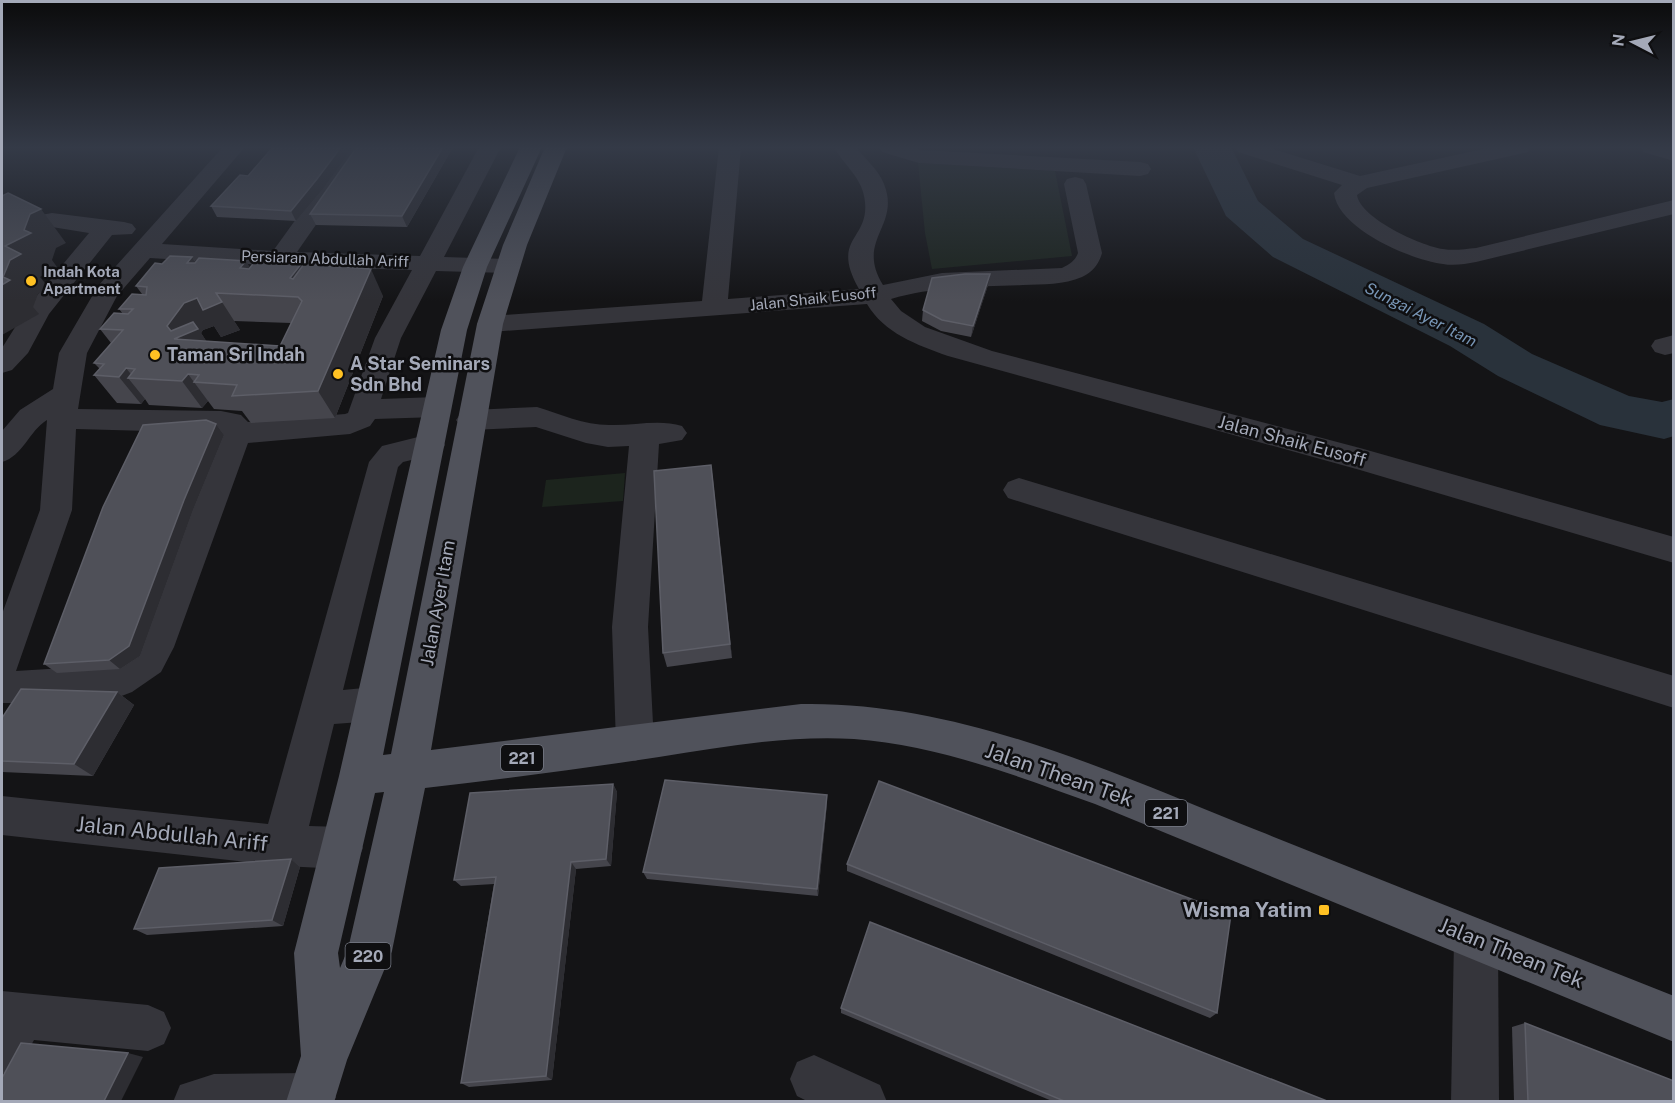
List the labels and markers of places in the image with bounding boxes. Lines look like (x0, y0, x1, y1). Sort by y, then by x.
place label: Indah Kota Apartment (43, 263, 121, 297)
marker: Indah Kota Apartment (24, 274, 38, 288)
place label: Taman Sri Indah (167, 344, 305, 365)
marker: Taman Sri Indah (148, 348, 162, 362)
place label: A Star Seminars Sdn Bhd (350, 353, 490, 395)
marker: A Star Seminars Sdn Bhd (331, 367, 345, 381)
place label: Wisma Yatim (1183, 897, 1312, 922)
marker: Wisma Yatim (1317, 903, 1331, 917)

